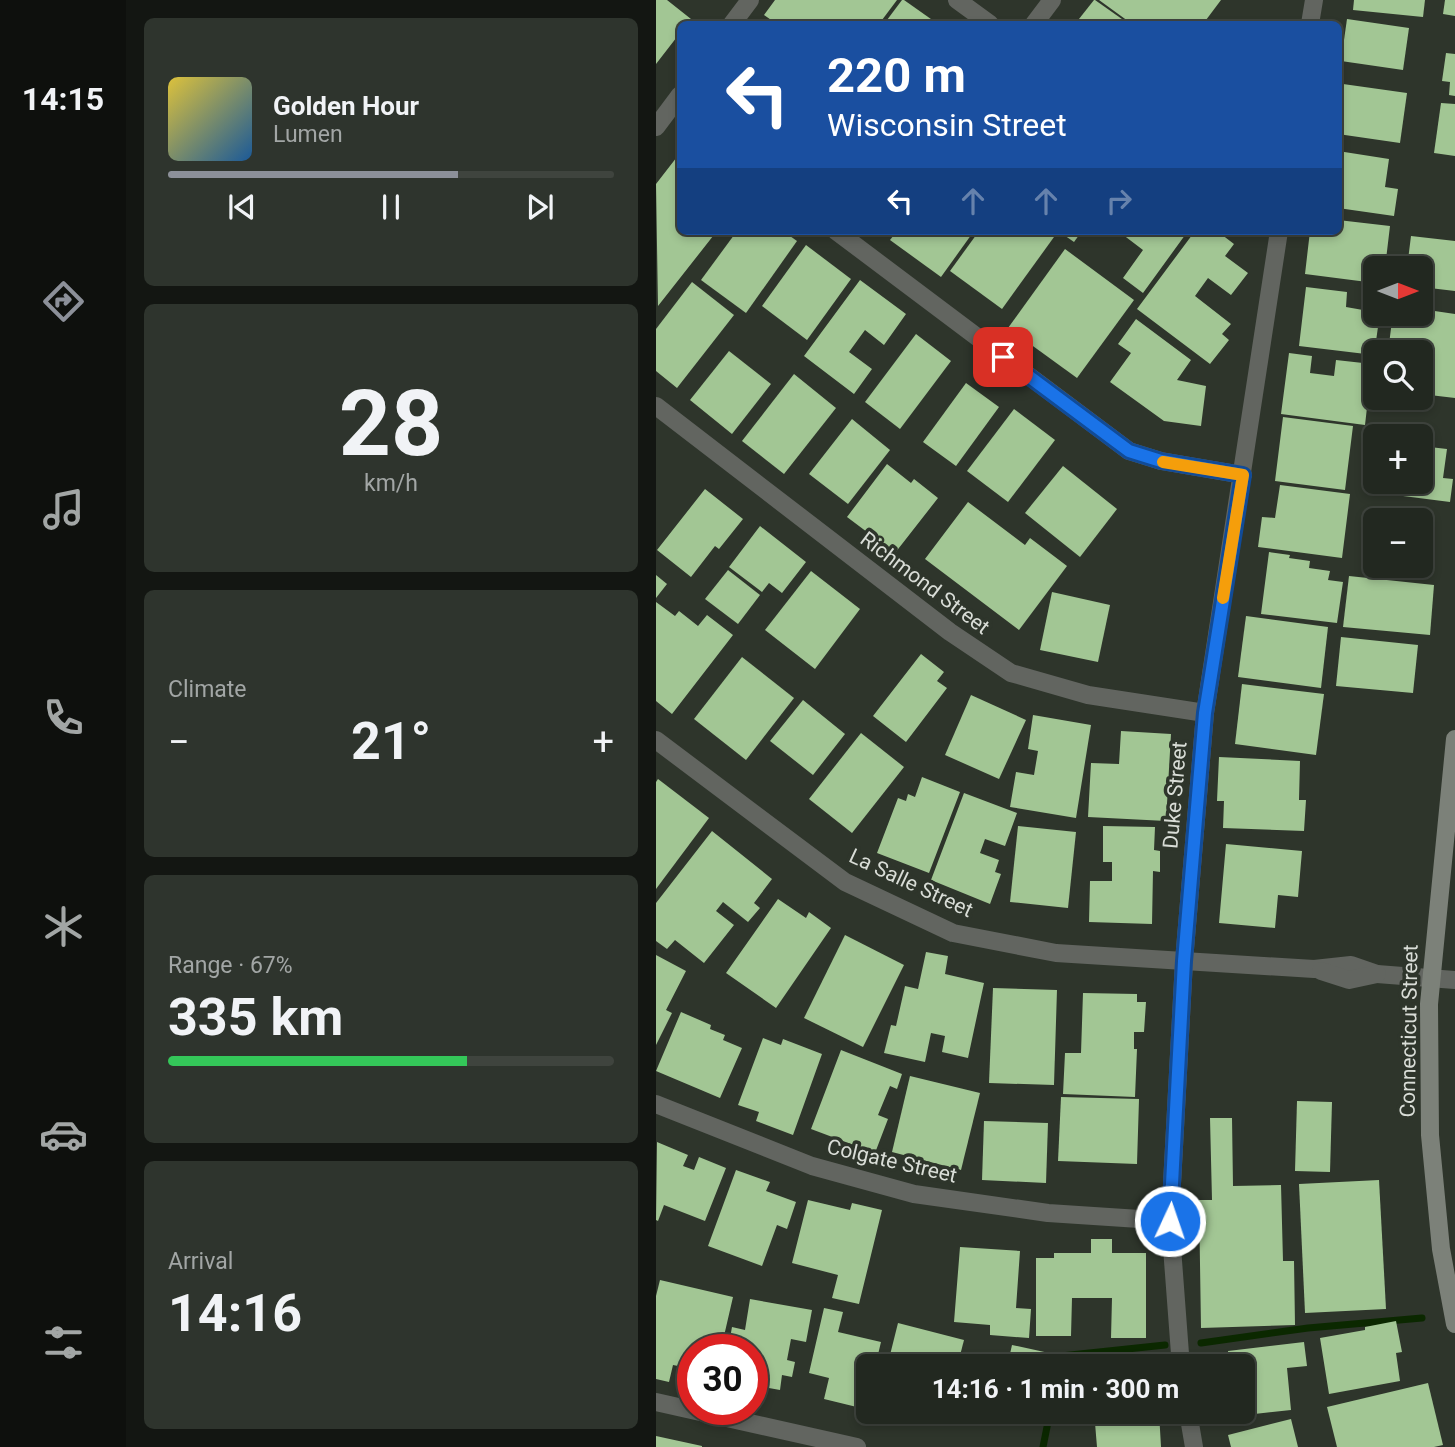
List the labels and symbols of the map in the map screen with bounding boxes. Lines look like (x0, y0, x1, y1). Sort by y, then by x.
north arrow (1363, 256, 1433, 326)
pin (973, 327, 1033, 387)
street label: Richmond Street (856, 527, 994, 639)
street label: Duke Street (1158, 740, 1192, 850)
street label: La Salle Street (845, 844, 977, 922)
street label: Connecticut Street (1395, 944, 1423, 1118)
street label: Colgate Street (825, 1134, 959, 1188)
position arrow (1133, 1184, 1207, 1258)
speed limit sign: 30 (677, 1334, 768, 1425)

